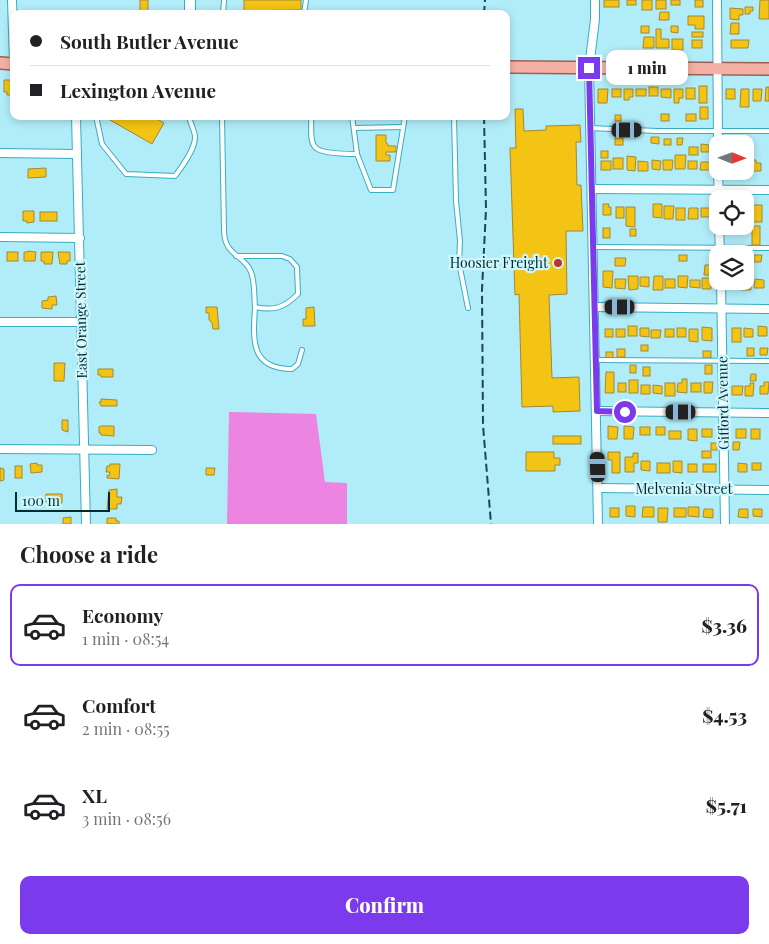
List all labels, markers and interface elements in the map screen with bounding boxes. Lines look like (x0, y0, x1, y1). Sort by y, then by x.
text: South Butler Avenue (60, 28, 239, 54)
callout: 1 min (606, 50, 689, 86)
route end (578, 57, 600, 79)
text: 1 min (627, 57, 667, 78)
text: Lexington Avenue (60, 77, 216, 103)
car (612, 123, 642, 138)
north arrow (709, 135, 754, 180)
map controls (709, 135, 754, 290)
button: locate (709, 190, 754, 235)
button: layers (709, 245, 754, 290)
place label: Hoosier Freight (450, 253, 549, 272)
marker: Hoosier Freight (552, 257, 564, 269)
street label: East Orange Street (70, 260, 91, 379)
car (605, 300, 635, 315)
street label: Gifford Avenue (712, 356, 733, 450)
route start (614, 401, 636, 423)
car (666, 405, 696, 420)
car (589, 452, 606, 482)
street label: Melvenia Street (635, 479, 734, 498)
scale bar (15, 489, 110, 512)
text: 100 m (22, 491, 60, 510)
text: Choose a ride (20, 539, 158, 569)
text: Economy (82, 602, 163, 628)
icon: car (22, 603, 67, 648)
text: $3.36 (701, 612, 747, 638)
text: 1 min · 08:54 (82, 628, 169, 649)
text: Comfort (82, 692, 156, 718)
icon: car (22, 693, 67, 738)
text: $4.53 (702, 702, 747, 728)
text: 2 min · 08:55 (82, 718, 170, 739)
text: XL (82, 782, 107, 808)
icon: car (22, 783, 67, 828)
text: $5.71 (706, 792, 747, 818)
text: 3 min · 08:56 (82, 808, 171, 829)
button: Confirm (20, 876, 749, 934)

